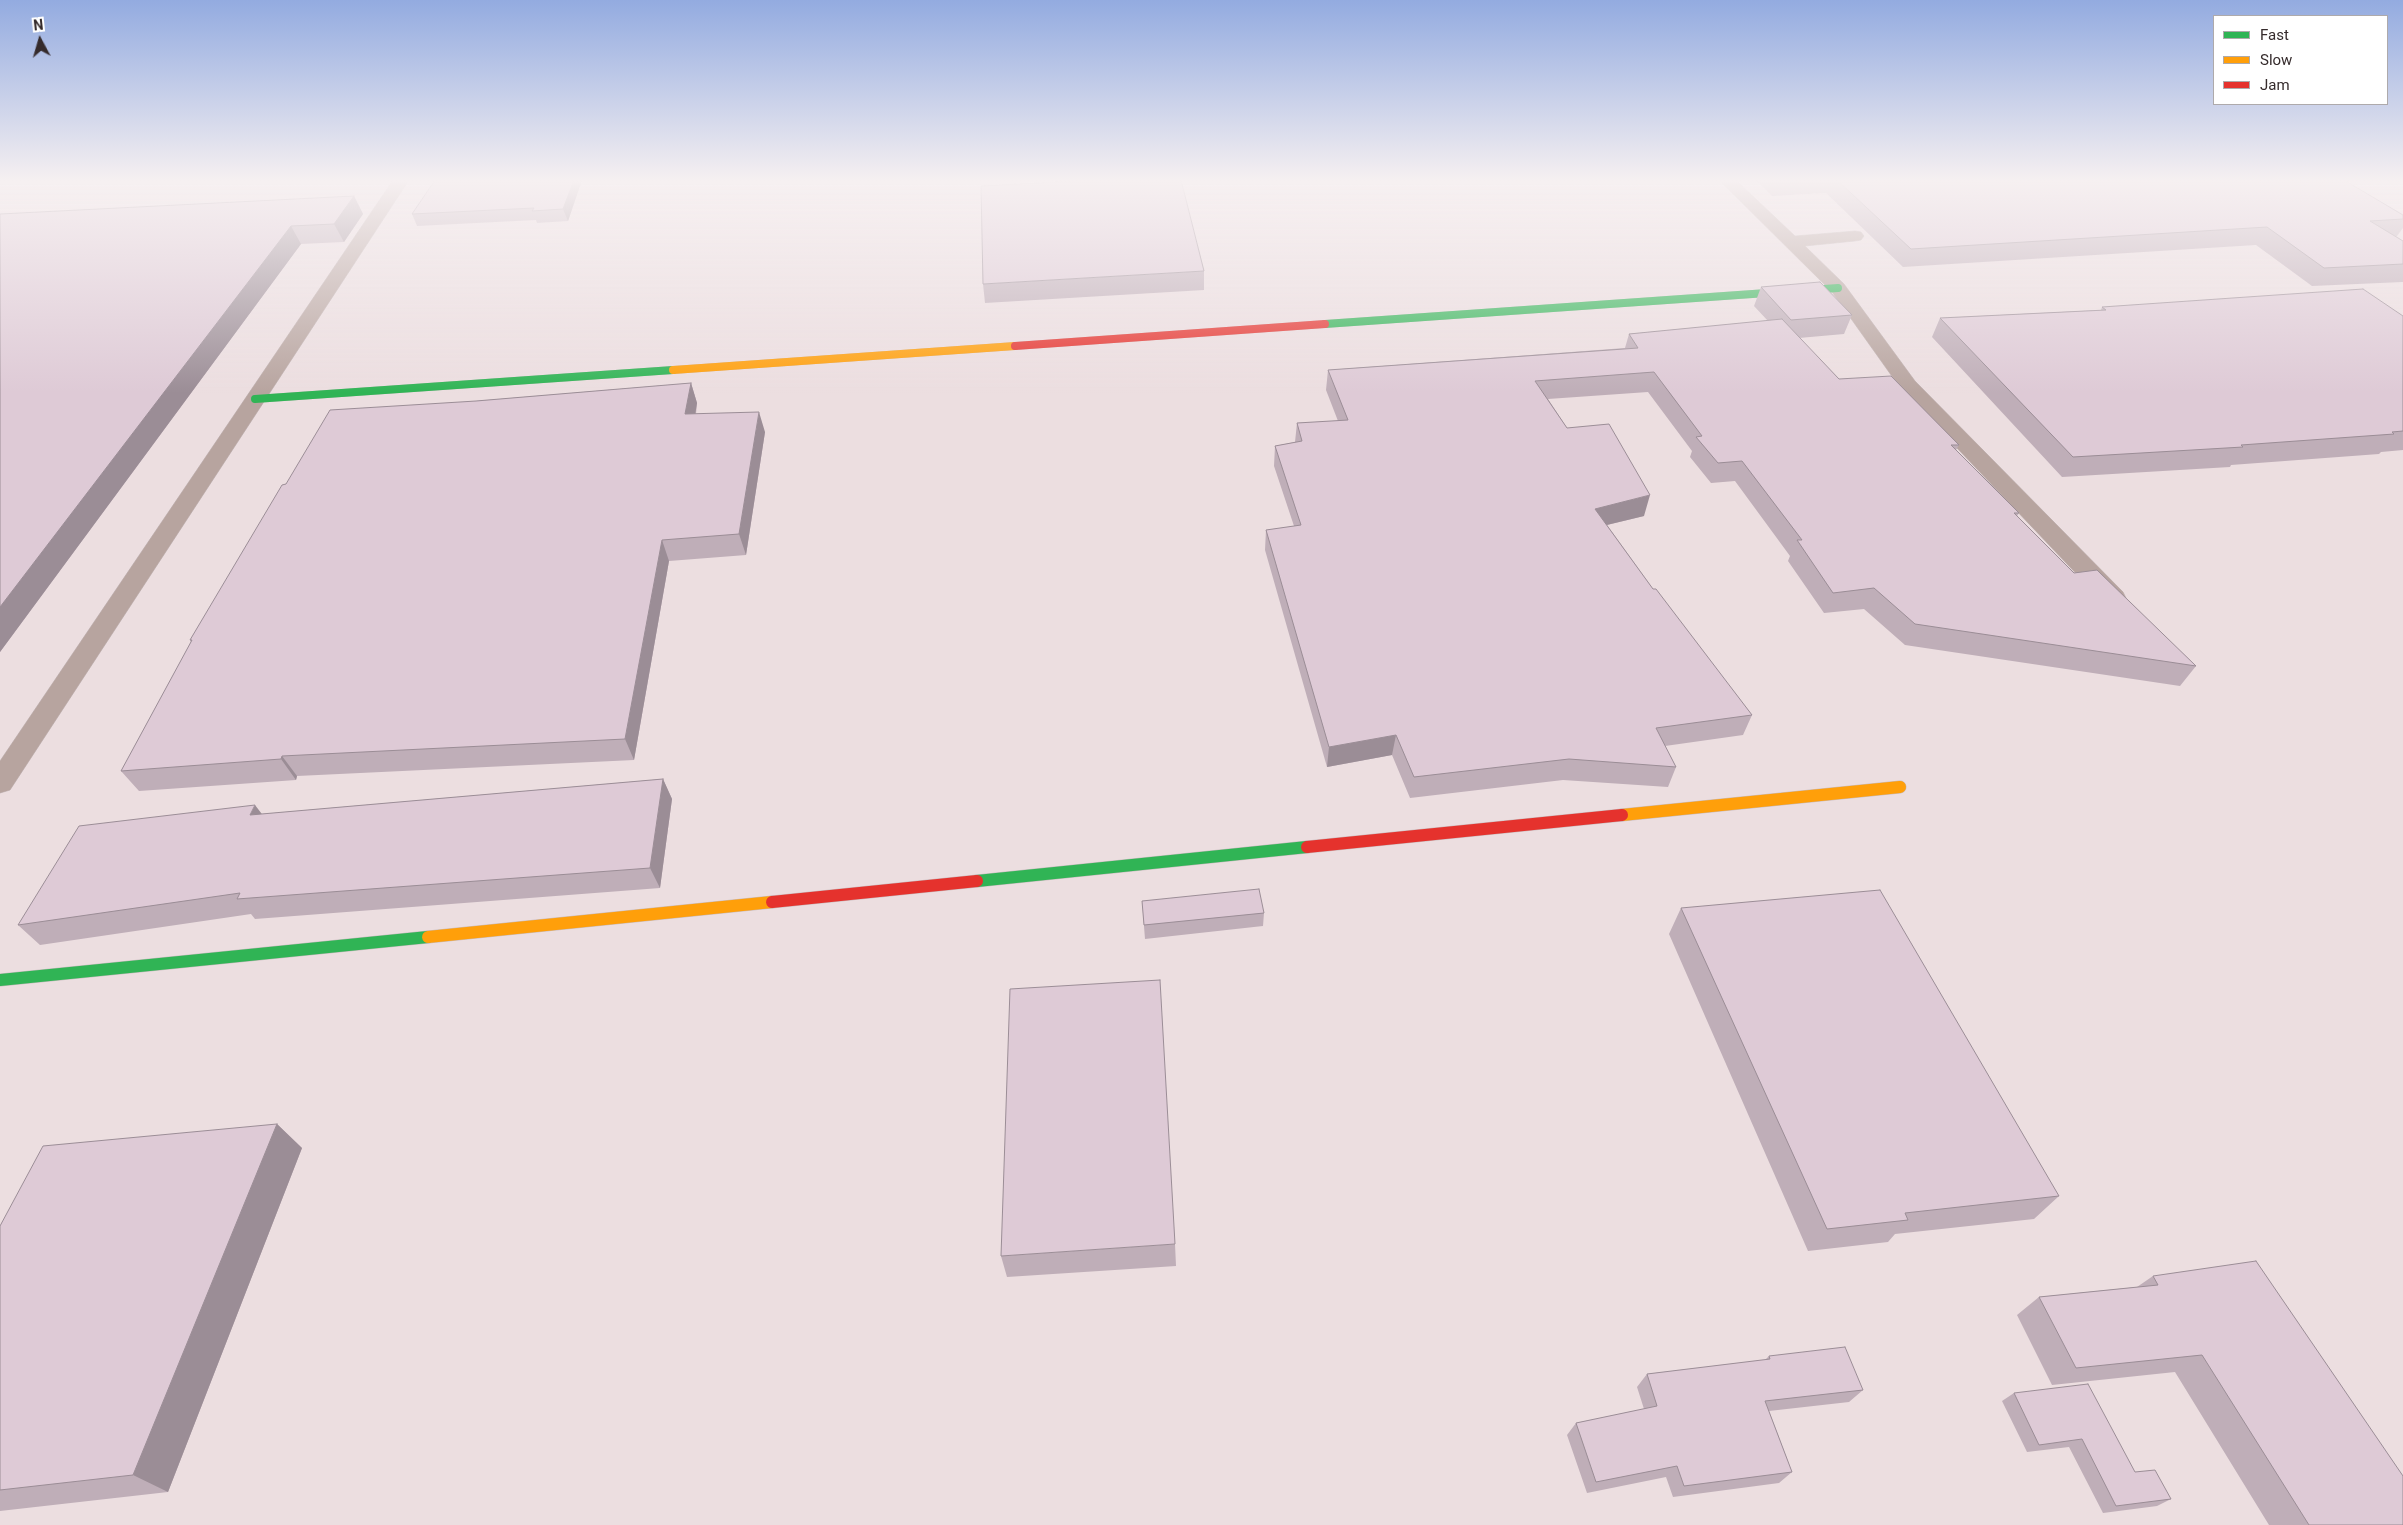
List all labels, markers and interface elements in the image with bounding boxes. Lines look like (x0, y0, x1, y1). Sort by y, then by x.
north arrow (15, 15, 65, 65)
legend (2213, 15, 2388, 105)
text: N (33, 17, 44, 34)
text: Fast (2260, 26, 2289, 44)
text: Slow (2260, 51, 2292, 69)
text: Jam (2260, 76, 2290, 94)

